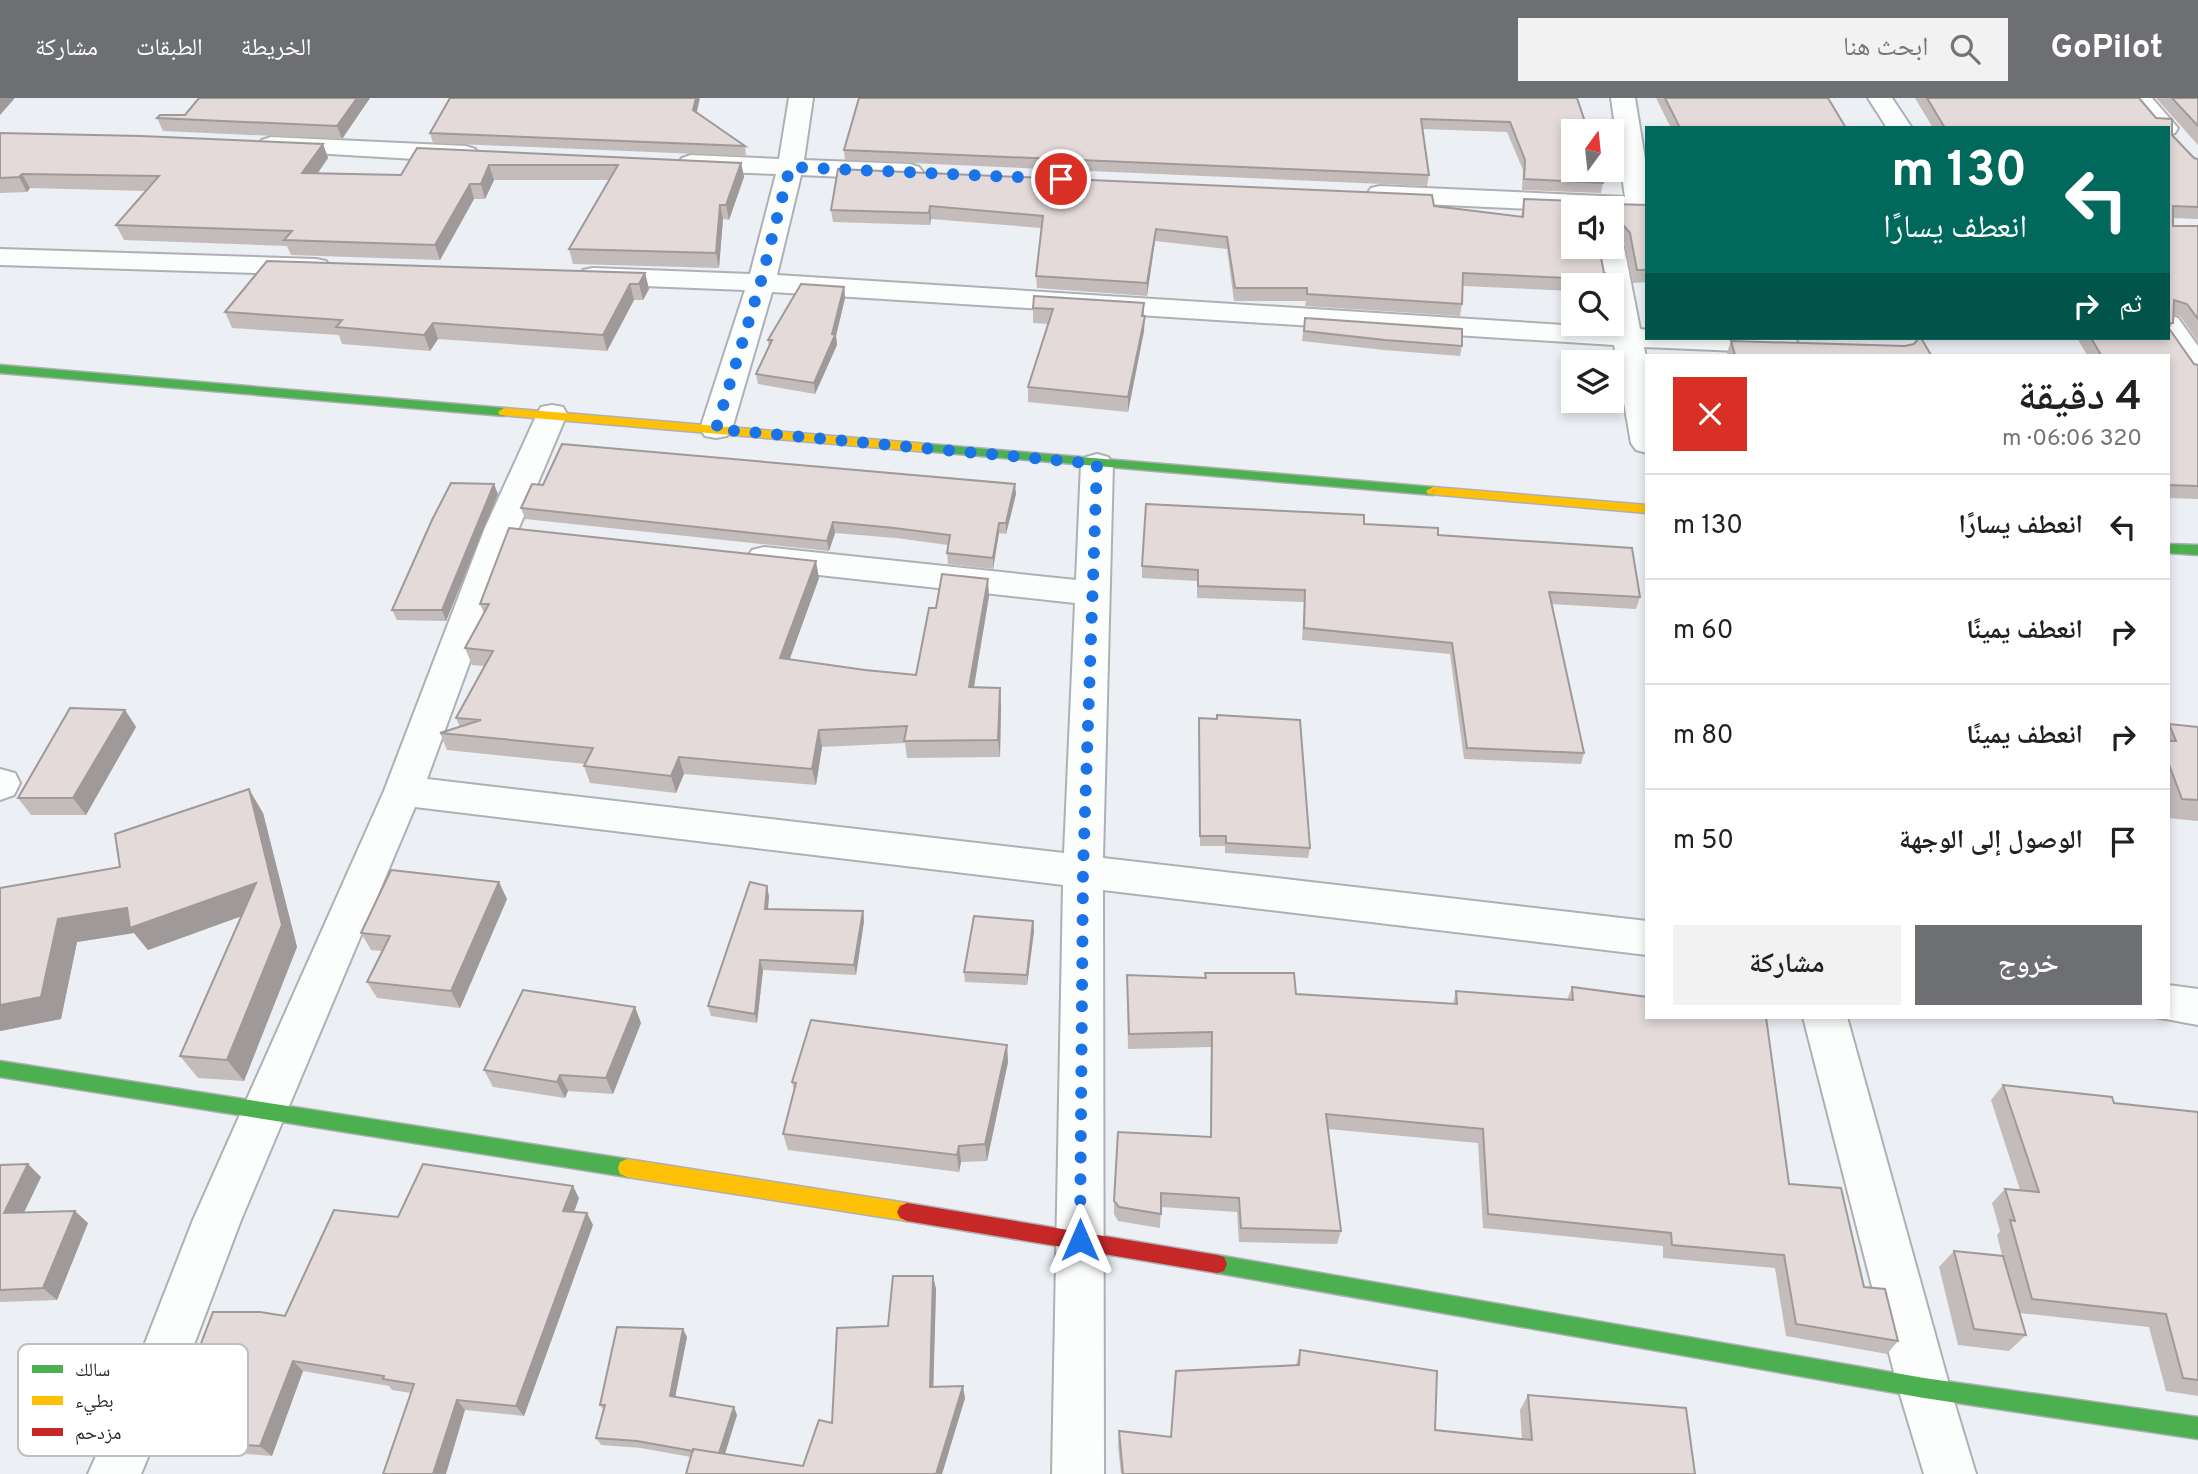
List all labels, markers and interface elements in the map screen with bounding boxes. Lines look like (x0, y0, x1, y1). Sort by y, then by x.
search box (1518, 18, 2008, 81)
text: GoPilot (2050, 28, 2163, 70)
icon: search (1946, 30, 1984, 68)
text: ابحث هنا (1843, 32, 1928, 65)
text: مشاركة (35, 34, 98, 64)
text: الطبقات (136, 34, 203, 64)
text: الخريطة (241, 34, 311, 64)
north arrow (1561, 119, 1624, 182)
map controls (1561, 119, 1624, 413)
text: 130 m (1891, 142, 2027, 204)
pin (1031, 149, 1091, 209)
icon: left (2051, 154, 2142, 245)
icon: arrive (1042, 160, 1080, 198)
button: sound (1561, 196, 1624, 259)
text: انعطف يسارًا (1883, 209, 2027, 249)
button: search (1561, 273, 1624, 336)
icon: right (2067, 287, 2105, 325)
text: ثم (2119, 289, 2142, 322)
button: layers (1561, 350, 1624, 413)
text: 4 دقيقة (2018, 372, 2142, 425)
button: close (1673, 377, 1747, 451)
text: 320 m · 06:06 (2002, 425, 2142, 454)
icon: left (2104, 508, 2142, 546)
text: 130 m (1673, 510, 1743, 543)
text: انعطف يسارًا (1959, 510, 2083, 543)
icon: right (2104, 613, 2142, 651)
text: 60 m (1673, 615, 1733, 648)
text: انعطف يمينًا (1966, 615, 2083, 648)
icon: right (2104, 718, 2142, 756)
text: 80 m (1673, 720, 1733, 753)
text: انعطف يمينًا (1966, 720, 2083, 753)
icon: arrive (2104, 823, 2142, 861)
text: 50 m (1673, 825, 1734, 858)
text: الوصول إلى الوجهة (1899, 825, 2083, 858)
button: مشاركة (1673, 925, 1901, 1005)
button: خروج (1915, 925, 2142, 1005)
position arrow (1043, 1203, 1117, 1277)
legend (18, 1344, 248, 1456)
text: سالك (75, 1359, 110, 1383)
text: بطيء (75, 1390, 114, 1416)
text: مزدحم (75, 1422, 121, 1446)

